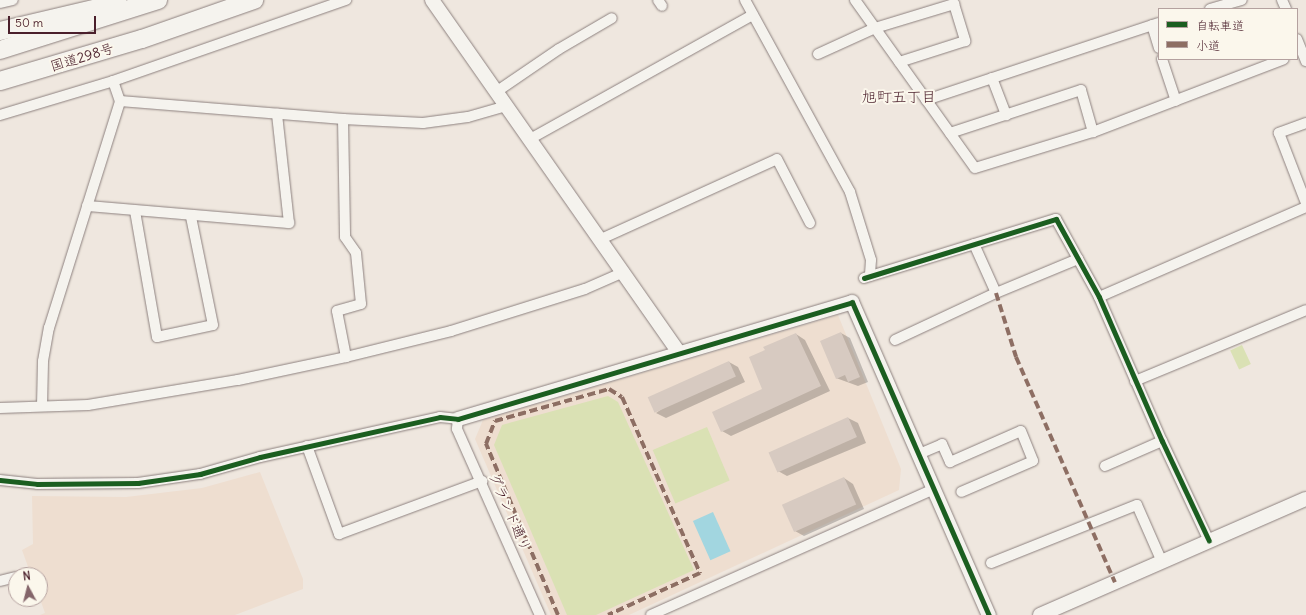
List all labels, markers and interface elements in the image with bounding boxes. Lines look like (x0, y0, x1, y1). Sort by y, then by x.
scale bar (10, 8, 98, 34)
legend (1158, 8, 1298, 60)
text: 50 m (15, 15, 43, 30)
text: 自転車道 (1196, 18, 1244, 33)
text: 小道 (1196, 38, 1220, 53)
street label: 国道298号 (48, 39, 116, 75)
district label: 旭町五丁目 (862, 88, 936, 106)
street label: グランド通り (485, 470, 535, 554)
north arrow (8, 567, 48, 607)
text: N (22, 569, 31, 583)

